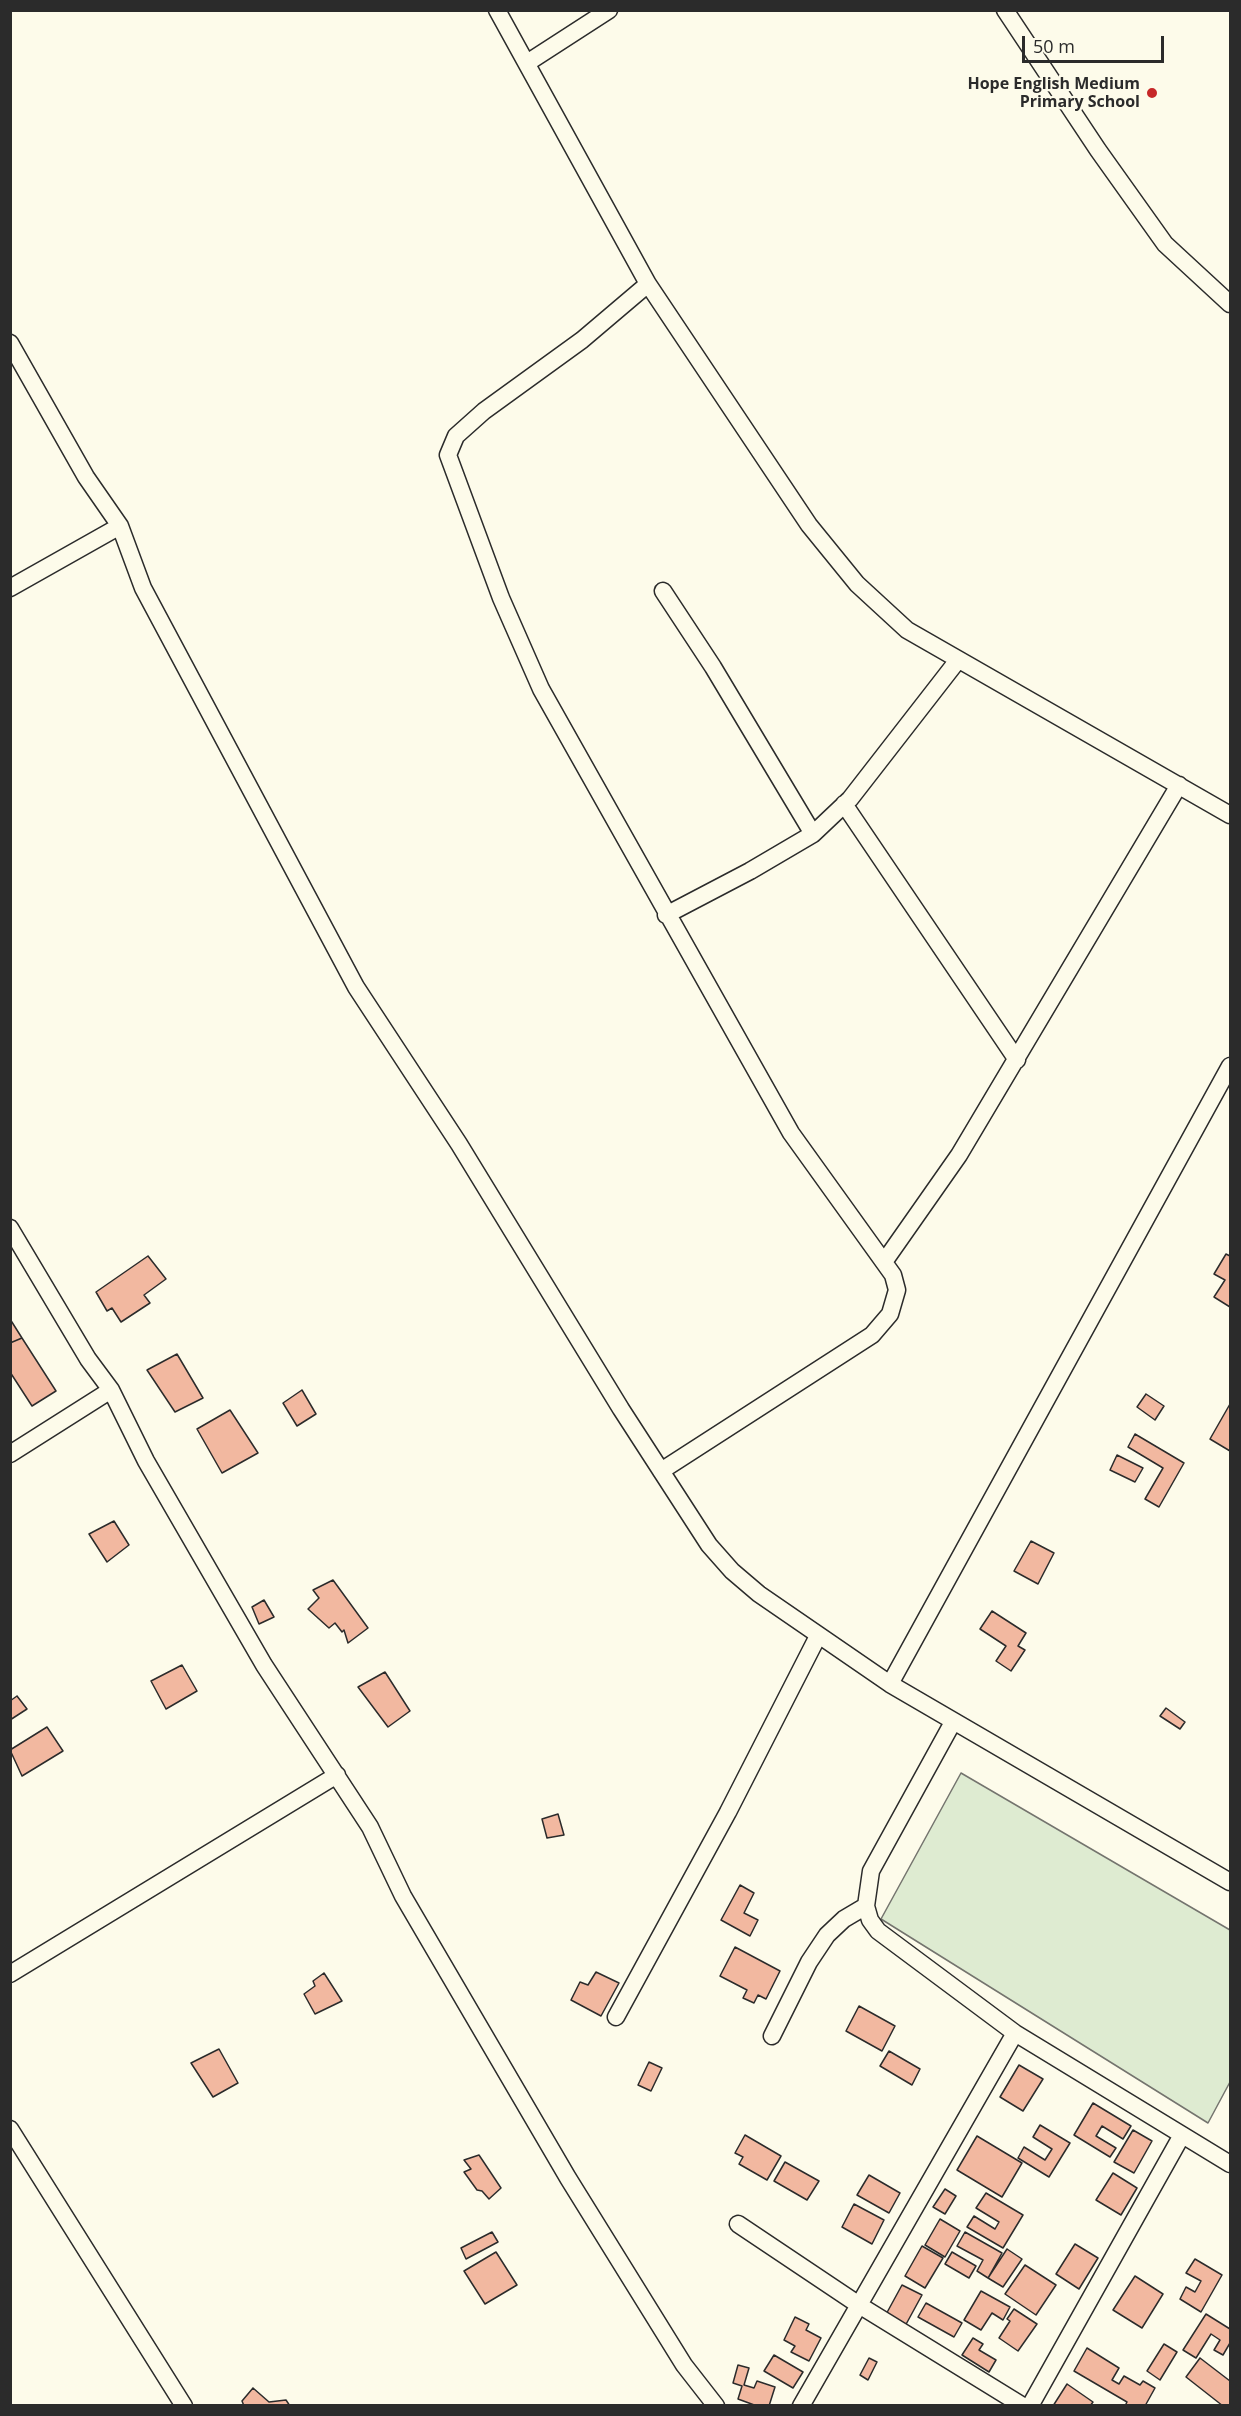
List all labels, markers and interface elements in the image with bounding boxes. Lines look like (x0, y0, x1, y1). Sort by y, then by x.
scale bar (1025, 24, 1168, 62)
text: 50 m (1033, 34, 1075, 58)
place label: Hope English Medium Primary School (967, 74, 1140, 112)
marker: Hope English Medium Primary School (1145, 86, 1159, 100)

